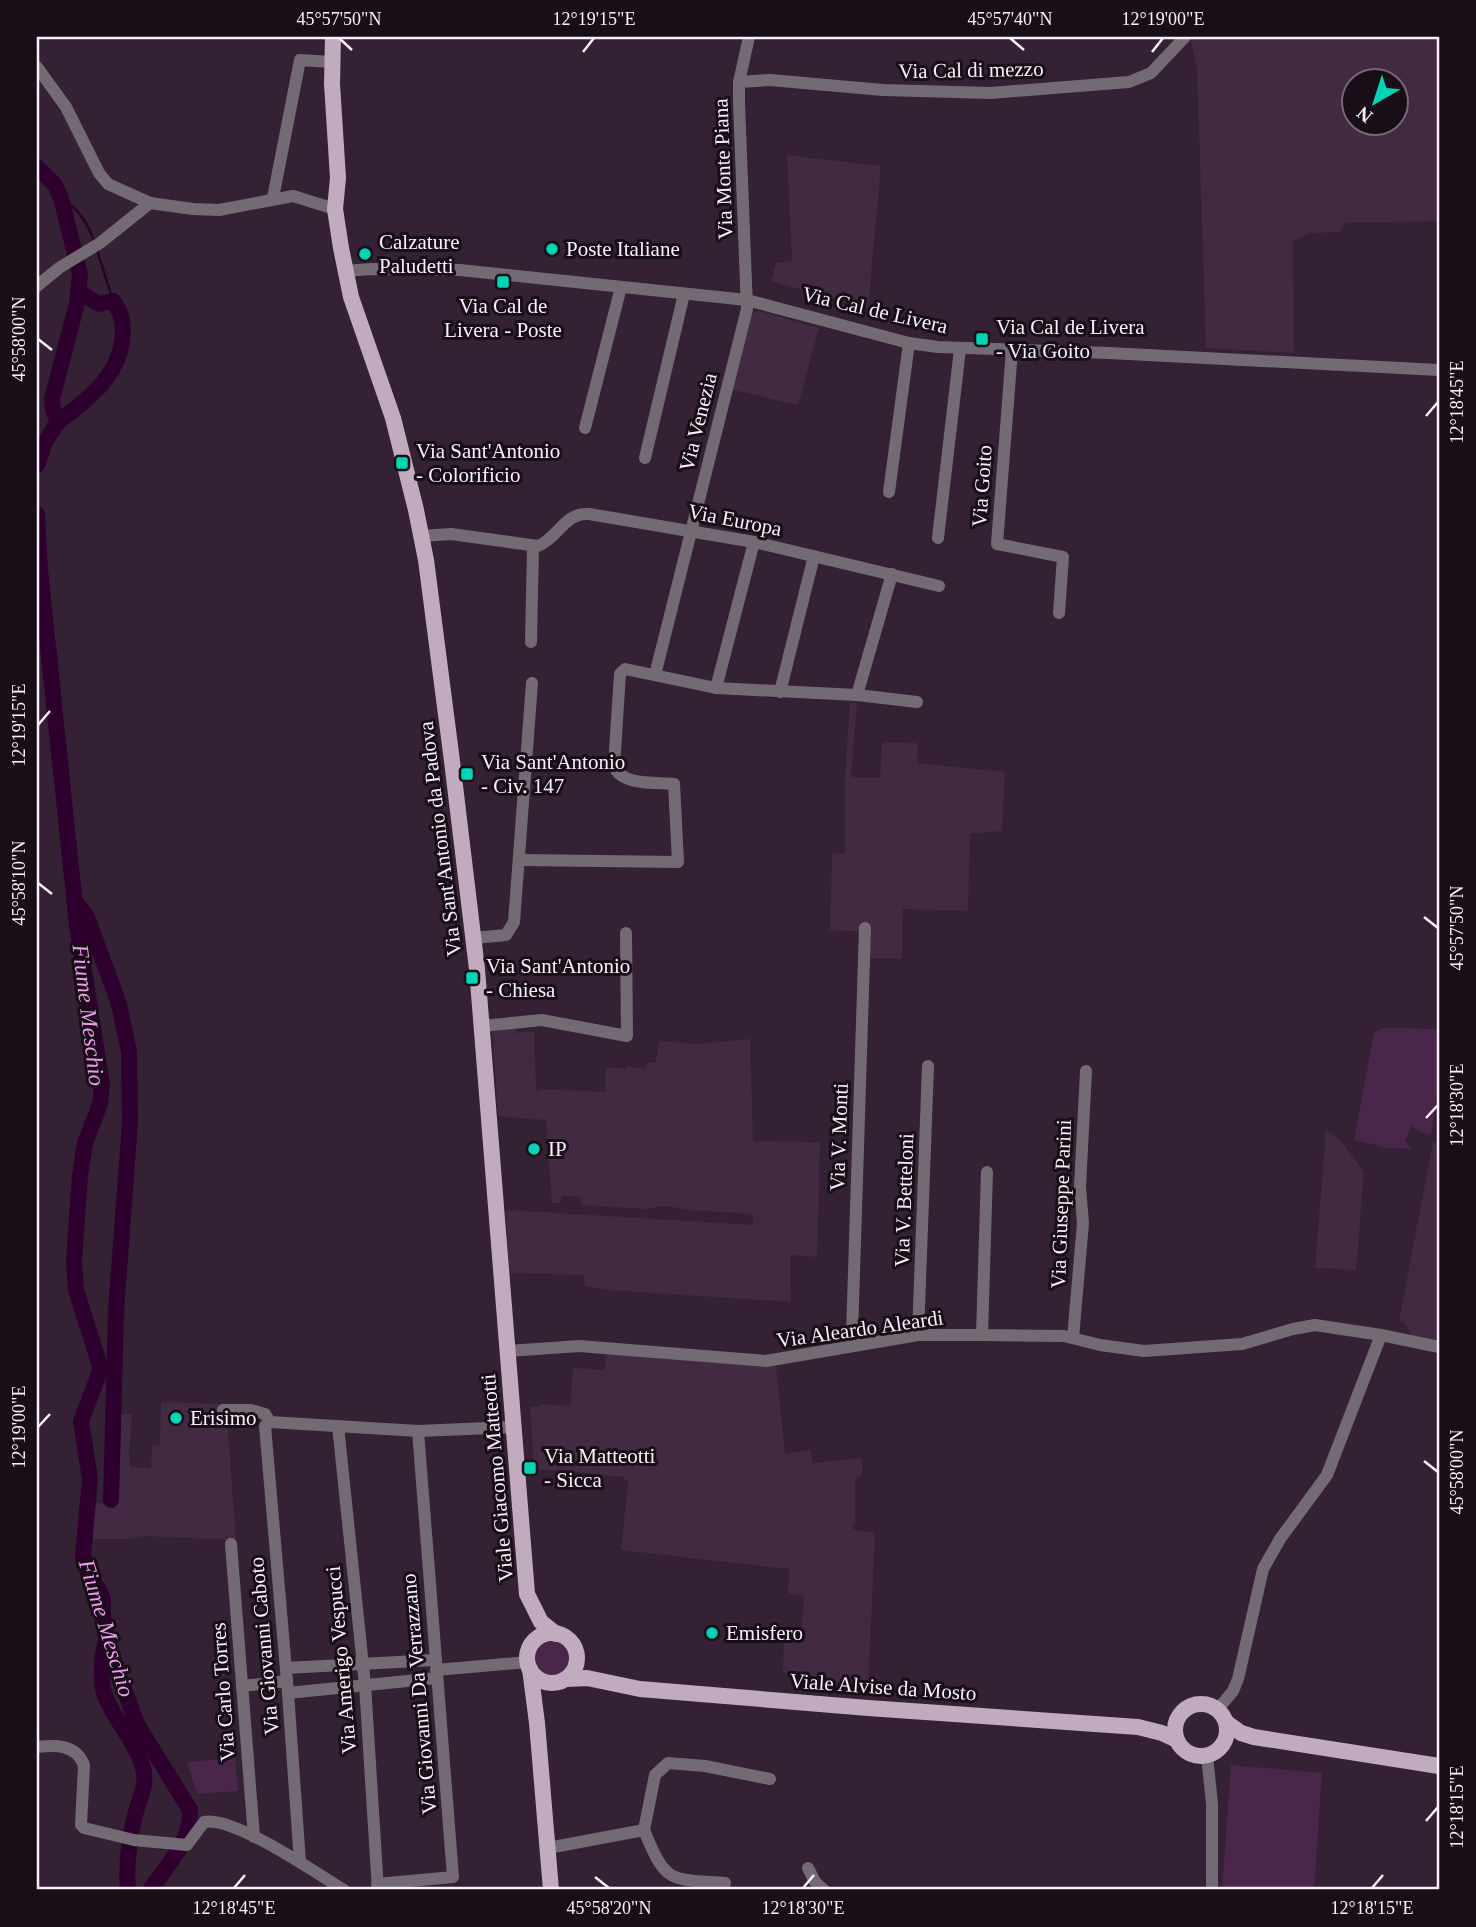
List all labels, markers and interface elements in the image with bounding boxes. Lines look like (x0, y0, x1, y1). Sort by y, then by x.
text: 45°57'50"N (297, 9, 381, 29)
text: 12°19'15"E (553, 9, 635, 29)
text: 45°57'40"N (968, 9, 1052, 29)
text: 12°19'00"E (1122, 9, 1204, 29)
street label: Via Cal di mezzo (898, 57, 1044, 83)
north arrow (1340, 66, 1410, 136)
street label: Via Monte Piana (709, 97, 737, 240)
text: N (1352, 102, 1377, 127)
place label: Calzature Paludetti (379, 230, 459, 278)
place label: Poste Italiane (566, 237, 680, 261)
marker: Poste Italiane (544, 241, 560, 257)
marker: Calzature Paludetti (357, 246, 373, 262)
marker: Via Cal de Livera - Poste (495, 274, 511, 290)
street label: Via Cal de Livera (800, 282, 951, 339)
place label: Via Cal de Livera - Poste (444, 294, 562, 342)
text: 45°58'00"N (9, 297, 29, 381)
place label: Via Cal de Livera - Via Goito (996, 315, 1145, 363)
marker: Via Cal de Livera - Via Goito (974, 331, 990, 347)
text: 12°18'45"E (1447, 361, 1467, 443)
street label: Via Venezia (674, 370, 722, 474)
place label: Via Sant'Antonio - Colorificio (416, 439, 560, 487)
street label: Via Goito (967, 444, 997, 528)
marker: Via Sant'Antonio - Colorificio (394, 455, 410, 471)
street label: Via Europa (686, 499, 785, 541)
text: 12°19'15"E (9, 684, 29, 766)
street label: Via Sant'Antonio da Padova (414, 720, 466, 958)
place label: Via Sant'Antonio - Civ. 147 (481, 750, 625, 798)
marker: Via Sant'Antonio - Civ. 147 (459, 766, 475, 782)
text: 45°58'10"N (9, 841, 29, 925)
text: 45°57'50"N (1447, 886, 1467, 970)
water label: Fiume Meschio (67, 942, 110, 1087)
place label: Via Sant'Antonio - Chiesa (486, 954, 630, 1002)
marker: Via Sant'Antonio - Chiesa (464, 970, 480, 986)
text: 12°18'30"E (1447, 1064, 1467, 1146)
street label: Via V. Monti (825, 1082, 853, 1192)
street label: Via Giuseppe Parini (1046, 1119, 1076, 1289)
street label: Via V. Betteloni (890, 1133, 918, 1267)
place label: IP (548, 1137, 567, 1161)
marker: IP (526, 1141, 542, 1157)
street label: Via Aleardo Aleardi (775, 1305, 945, 1353)
street label: Viale Giacomo Matteotti (476, 1373, 518, 1583)
text: 12°19'00"E (9, 1386, 29, 1468)
place label: Erisimo (190, 1406, 257, 1430)
marker: Erisimo (168, 1410, 184, 1426)
text: 45°58'00"N (1447, 1430, 1467, 1514)
place label: Via Matteotti - Sicca (544, 1444, 655, 1492)
marker: Via Matteotti - Sicca (522, 1460, 538, 1476)
water label: Fiume Meschio (73, 1555, 139, 1700)
street label: Via Giovanni Caboto (244, 1556, 284, 1736)
street label: Via Amerigo Vespucci (321, 1565, 361, 1755)
street label: Via Giovanni Da Verrazzano (397, 1573, 441, 1815)
place label: Emisfero (726, 1621, 803, 1645)
street label: Via Carlo Torres (206, 1622, 240, 1762)
marker: Emisfero (704, 1625, 720, 1641)
street label: Viale Alvise da Mosto (789, 1669, 977, 1705)
text: 12°18'15"E (1447, 1766, 1467, 1848)
text: 12°18'45"E (193, 1898, 275, 1918)
text: 45°58'20"N (567, 1898, 651, 1918)
text: 12°18'30"E (762, 1898, 844, 1918)
text: 12°18'15"E (1331, 1898, 1413, 1918)

